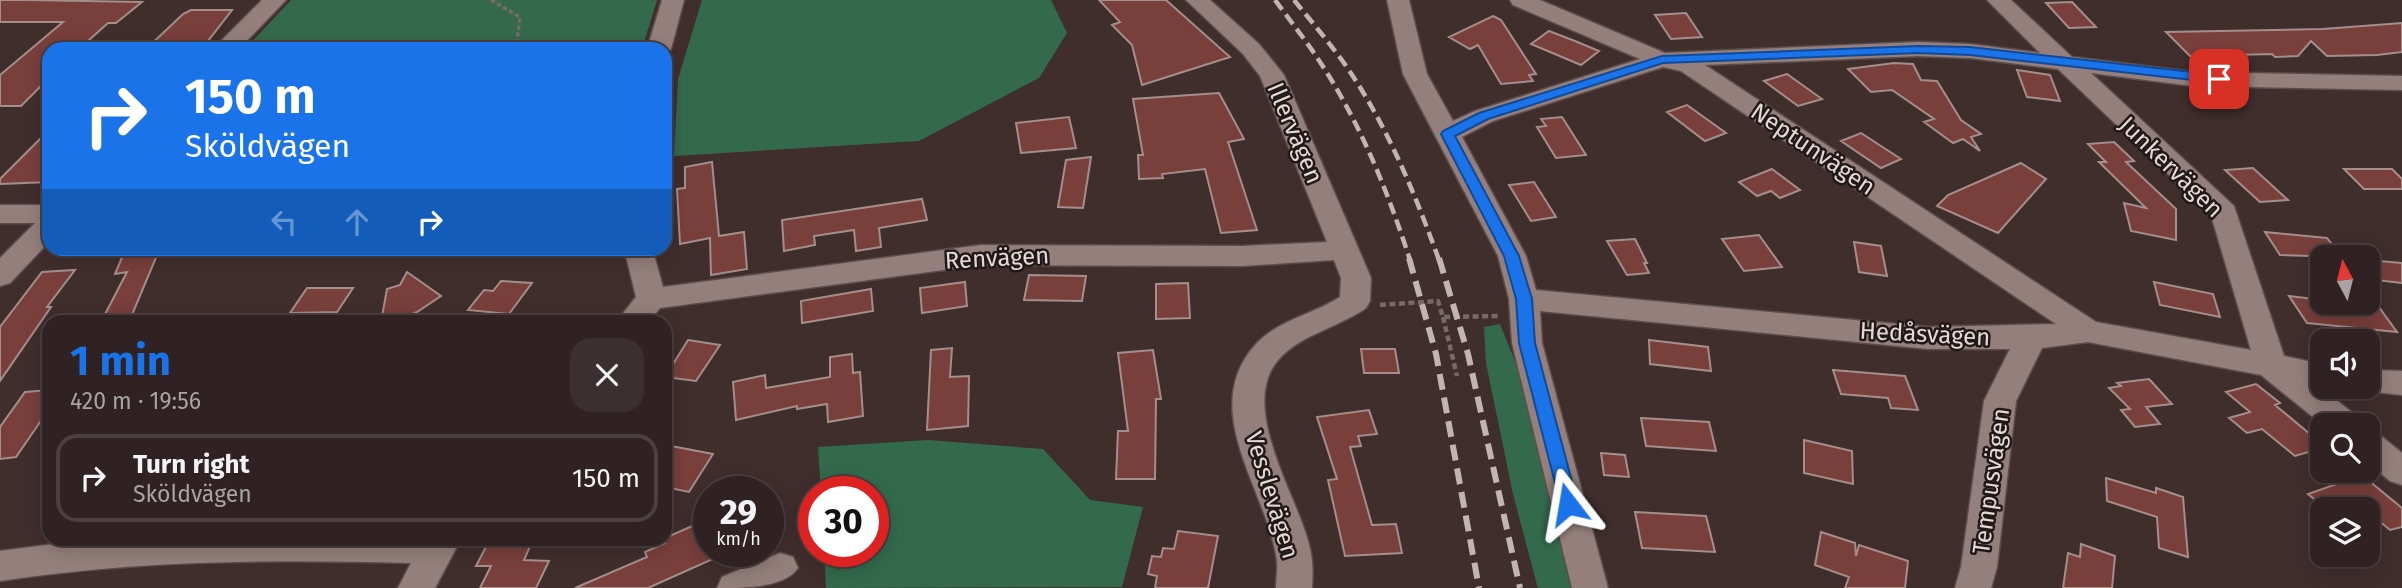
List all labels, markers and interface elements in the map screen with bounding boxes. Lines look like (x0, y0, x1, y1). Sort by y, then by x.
pin (2189, 49, 2249, 109)
icon: arrive (2200, 60, 2238, 98)
text: 150 m (185, 67, 316, 126)
icon: right (70, 70, 161, 161)
street label: Illervägen (1261, 78, 1329, 188)
street label: Neptunvägen (1746, 97, 1880, 201)
street label: Junkervägen (2113, 111, 2229, 223)
text: Sköldvägen (185, 127, 350, 165)
icon: left (265, 203, 303, 241)
icon: ahead (338, 203, 376, 241)
icon: right (411, 203, 449, 241)
street label: Renvägen (944, 241, 1050, 275)
north arrow (2310, 245, 2380, 315)
map controls (2310, 245, 2380, 567)
street label: Hedåsvägen (1859, 317, 1991, 351)
button: sound (2310, 329, 2380, 399)
text: 1 min (70, 336, 171, 386)
button: close (570, 338, 644, 412)
text: 420 m · 19:56 (70, 387, 201, 415)
street label: Tempusvägen (1967, 406, 2015, 556)
button: search (2310, 413, 2380, 483)
street label: Vesslevägen (1239, 428, 1305, 562)
text: Turn right (133, 449, 250, 480)
icon: right (74, 459, 112, 497)
text: 150 m (572, 463, 640, 494)
position arrow (1531, 467, 1605, 541)
speed limit sign: 30 (798, 476, 889, 567)
text: Sköldvägen (133, 480, 252, 508)
text: 29 (720, 491, 757, 533)
button: layers (2310, 497, 2380, 567)
text: km/h (716, 528, 761, 550)

